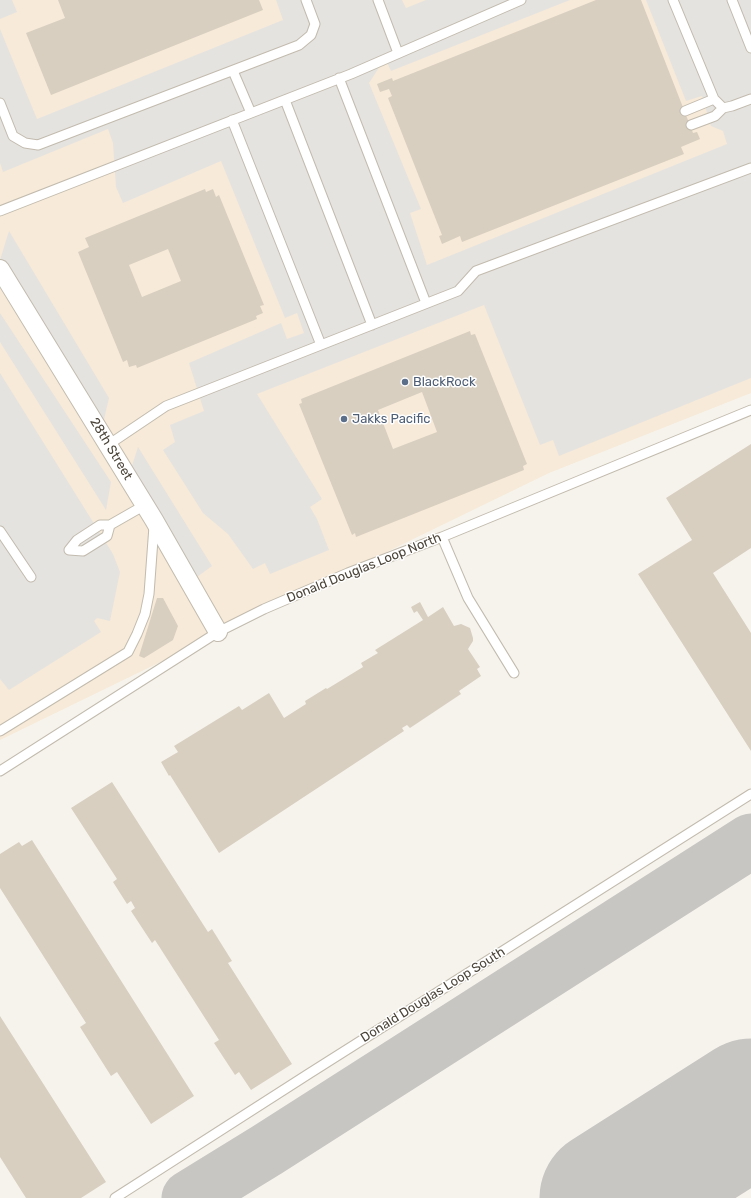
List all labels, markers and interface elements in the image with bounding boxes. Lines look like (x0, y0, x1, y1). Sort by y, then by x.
place label: BlackRock (413, 374, 476, 390)
marker: BlackRock (400, 377, 410, 387)
place label: Jakks Pacific (352, 411, 431, 427)
marker: Jakks Pacific (339, 414, 349, 424)
street label: 28th Street (86, 415, 136, 483)
street label: Donald Douglas Loop North (285, 530, 443, 606)
street label: Donald Douglas Loop South (358, 944, 508, 1046)

